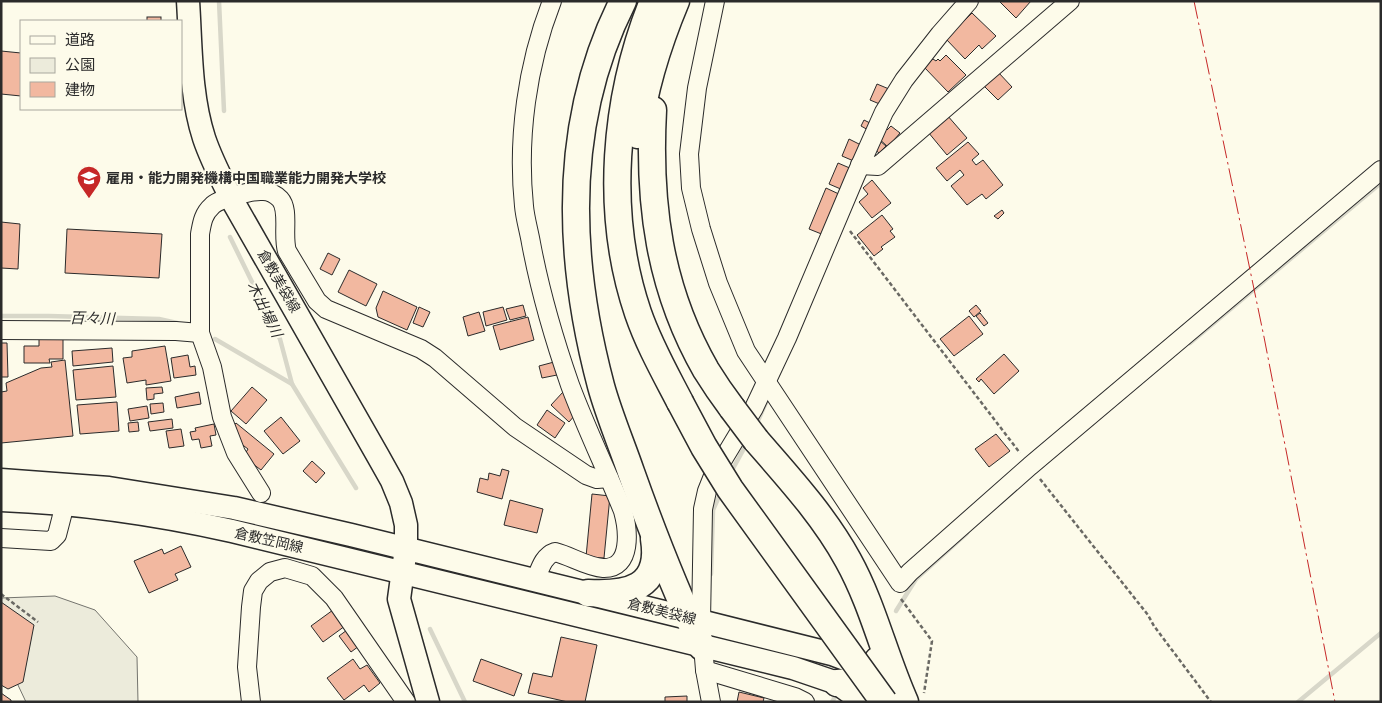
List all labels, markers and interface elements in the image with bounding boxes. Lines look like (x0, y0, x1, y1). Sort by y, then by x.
legend (20, 20, 182, 110)
text: 道路 (65, 30, 95, 49)
text: 公園 (65, 55, 95, 74)
text: 建物 (65, 80, 95, 99)
school or university icon: 雇用・能力開発機構中国職業能力開発大学校 (76, 165, 102, 199)
place label: 雇用・能力開発機構中国職業能力開発大学校 (106, 169, 386, 187)
street label: 倉敷美袋線 (254, 246, 304, 316)
water label: 木出場川 (243, 278, 288, 342)
water label: 百々川 (69, 308, 117, 328)
street label: 倉敷笠岡線 (233, 523, 305, 557)
street label: 倉敷美袋線 (626, 594, 698, 628)

